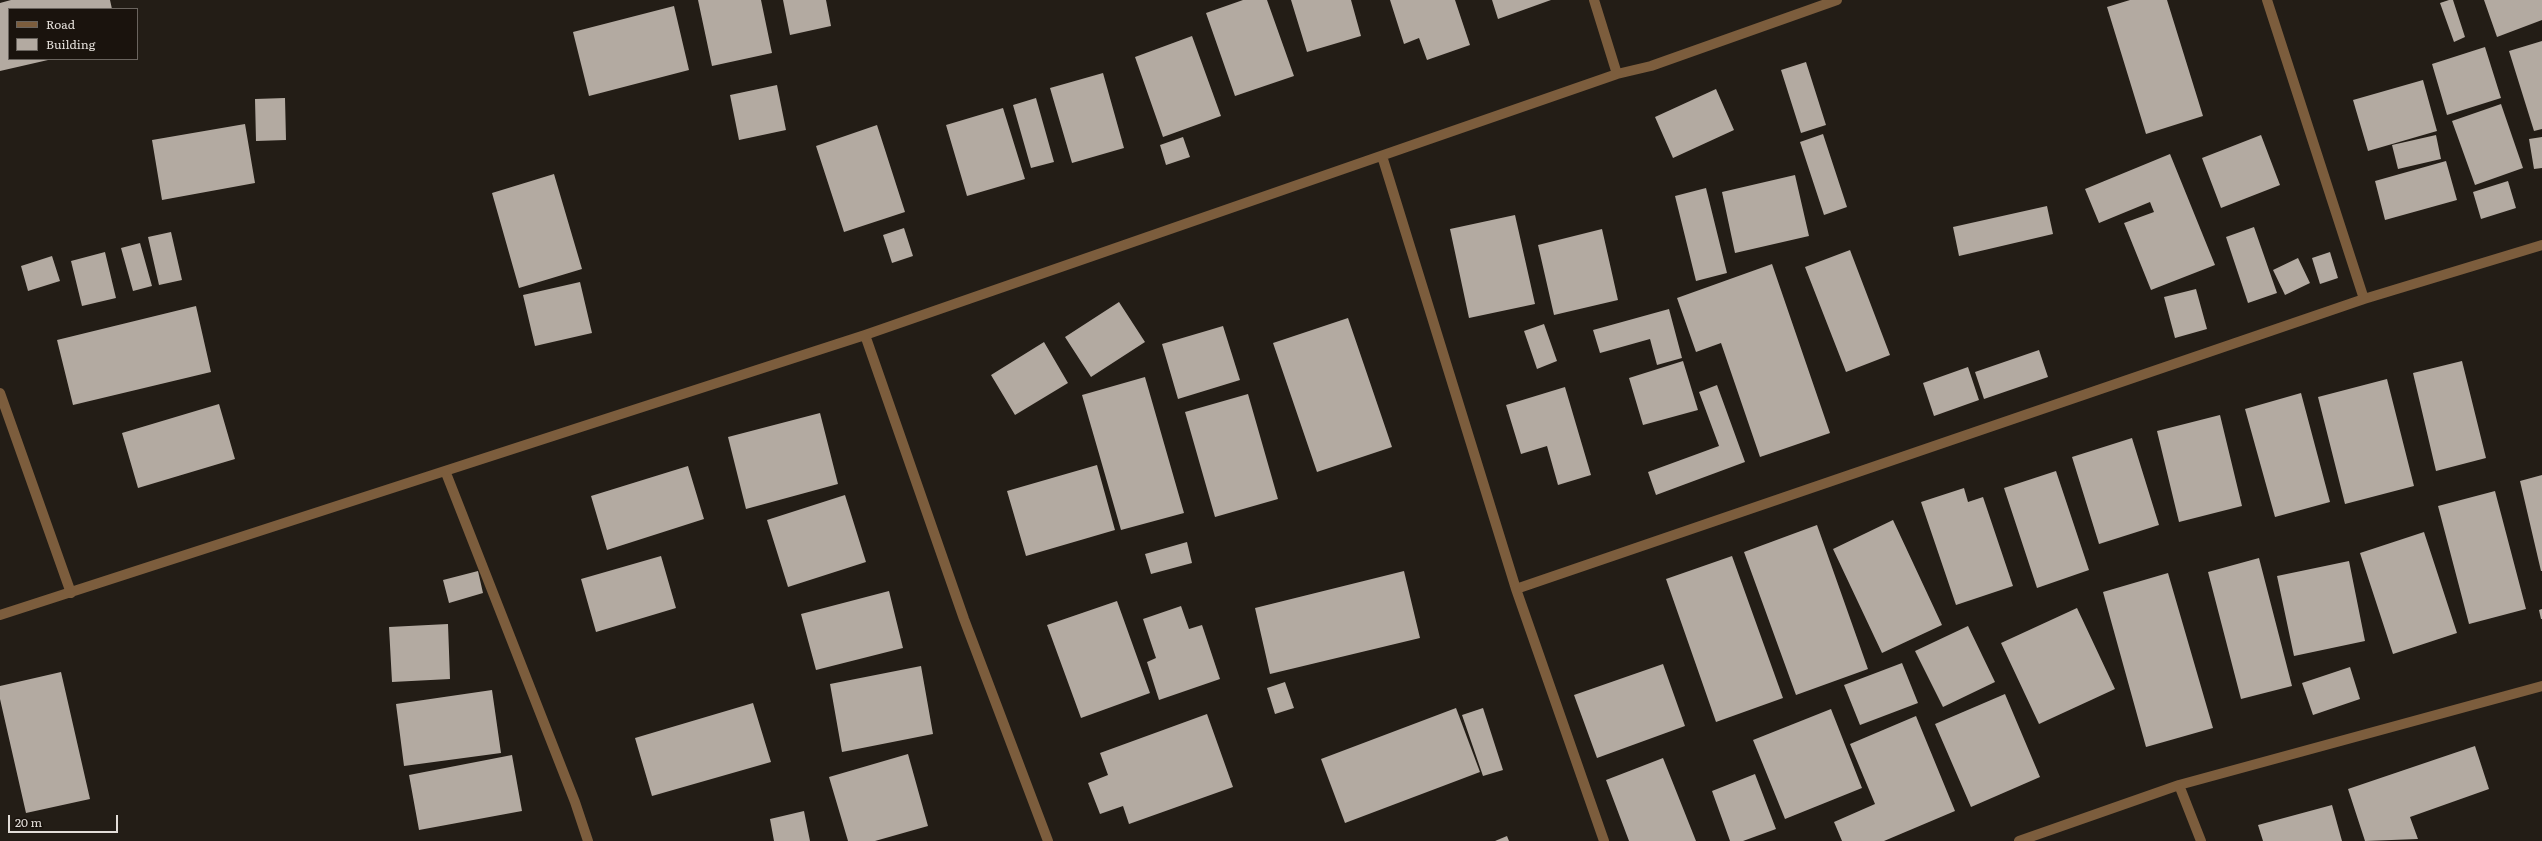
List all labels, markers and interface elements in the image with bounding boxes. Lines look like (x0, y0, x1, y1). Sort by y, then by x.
legend (8, 8, 138, 60)
text: Road (46, 15, 75, 33)
text: Building (46, 35, 95, 53)
scale bar (10, 807, 120, 833)
text: 20 m (15, 813, 42, 831)

